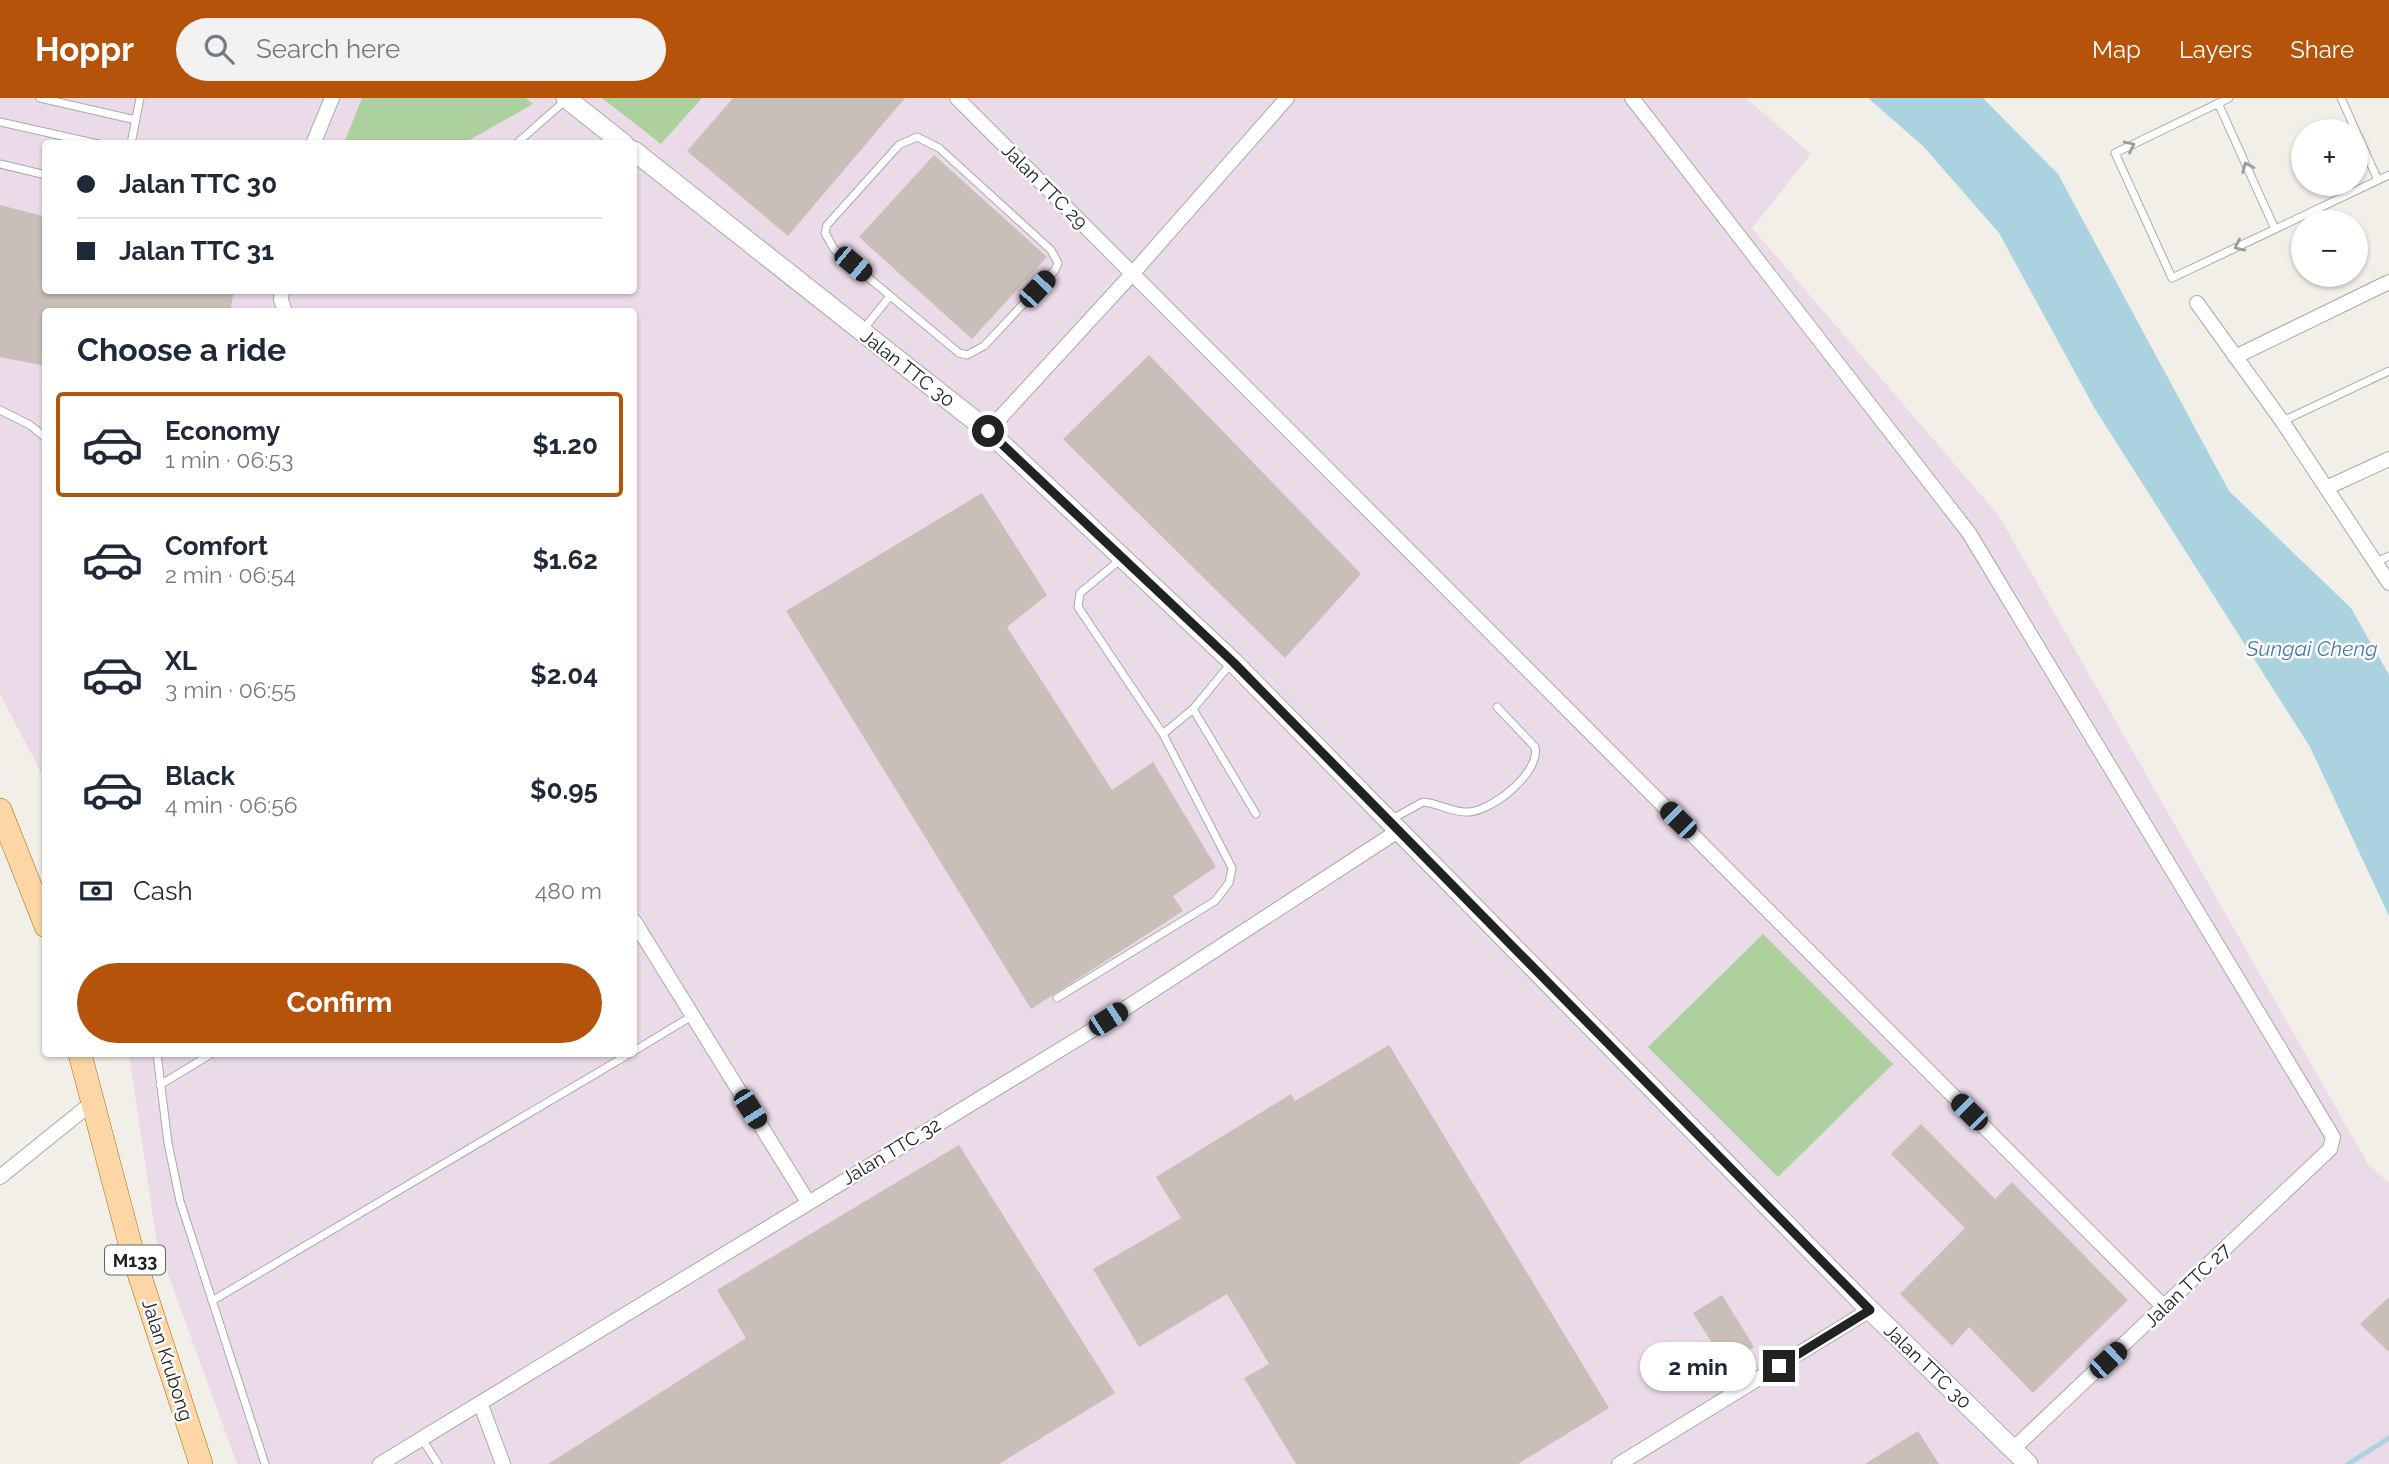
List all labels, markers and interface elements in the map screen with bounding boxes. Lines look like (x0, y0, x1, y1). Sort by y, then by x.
search box (176, 18, 666, 81)
text: Hoppr (35, 30, 134, 69)
icon: search (200, 30, 238, 68)
text: Search here (256, 34, 400, 64)
text: Map (2092, 35, 2141, 64)
text: Layers (2179, 35, 2252, 64)
text: Share (2290, 35, 2354, 64)
map controls (2291, 119, 2368, 287)
button: + (2291, 119, 2368, 196)
street label: Jalan TTC 29 (998, 139, 1092, 233)
one-way arrow (2123, 140, 2135, 154)
one-way arrow (2241, 162, 2255, 174)
text: Jalan TTC 30 (119, 169, 277, 199)
button: − (2291, 210, 2368, 287)
text: Jalan TTC 31 (119, 236, 274, 266)
one-way arrow (2234, 238, 2246, 252)
car (831, 242, 876, 286)
car (1015, 266, 1060, 312)
street label: Jalan TTC 30 (857, 325, 959, 411)
text: Choose a ride (77, 331, 286, 368)
icon: car (81, 413, 144, 476)
route start (972, 415, 1004, 447)
text: Economy (165, 416, 280, 446)
text: $1.20 (532, 430, 598, 460)
text: 1 min · 06:53 (165, 446, 293, 473)
icon: car (81, 528, 144, 591)
text: Comfort (165, 531, 268, 561)
text: $1.62 (532, 545, 598, 575)
text: 2 min · 06:54 (165, 561, 296, 588)
water label: Sungai Cheng (2245, 636, 2378, 661)
icon: car (81, 643, 144, 706)
text: XL (165, 646, 197, 676)
text: $2.04 (530, 660, 598, 690)
text: 3 min · 06:55 (165, 676, 296, 703)
icon: car (81, 758, 144, 821)
text: Black (165, 761, 235, 791)
text: $0.95 (530, 775, 598, 805)
text: 4 min · 06:56 (165, 791, 298, 818)
car (1656, 798, 1701, 842)
icon: cash (77, 872, 115, 910)
text: Cash (133, 876, 193, 906)
text: 480 m (535, 877, 602, 904)
button: Confirm (77, 963, 602, 1043)
car (1085, 999, 1132, 1039)
car (730, 1086, 771, 1132)
car (1947, 1090, 1992, 1134)
street label: Jalan TTC 32 (838, 1113, 944, 1189)
street label: Jalan TTC 27 (2139, 1239, 2235, 1331)
road number: M133 (105, 1246, 165, 1274)
street label: Jalan Krubong (138, 1296, 198, 1424)
street label: Jalan TTC 30 (1880, 1319, 1976, 1413)
car (2086, 1338, 2131, 1382)
callout: 2 min (1639, 1342, 1754, 1390)
route end (1763, 1350, 1795, 1382)
text: 2 min (1668, 1353, 1728, 1380)

